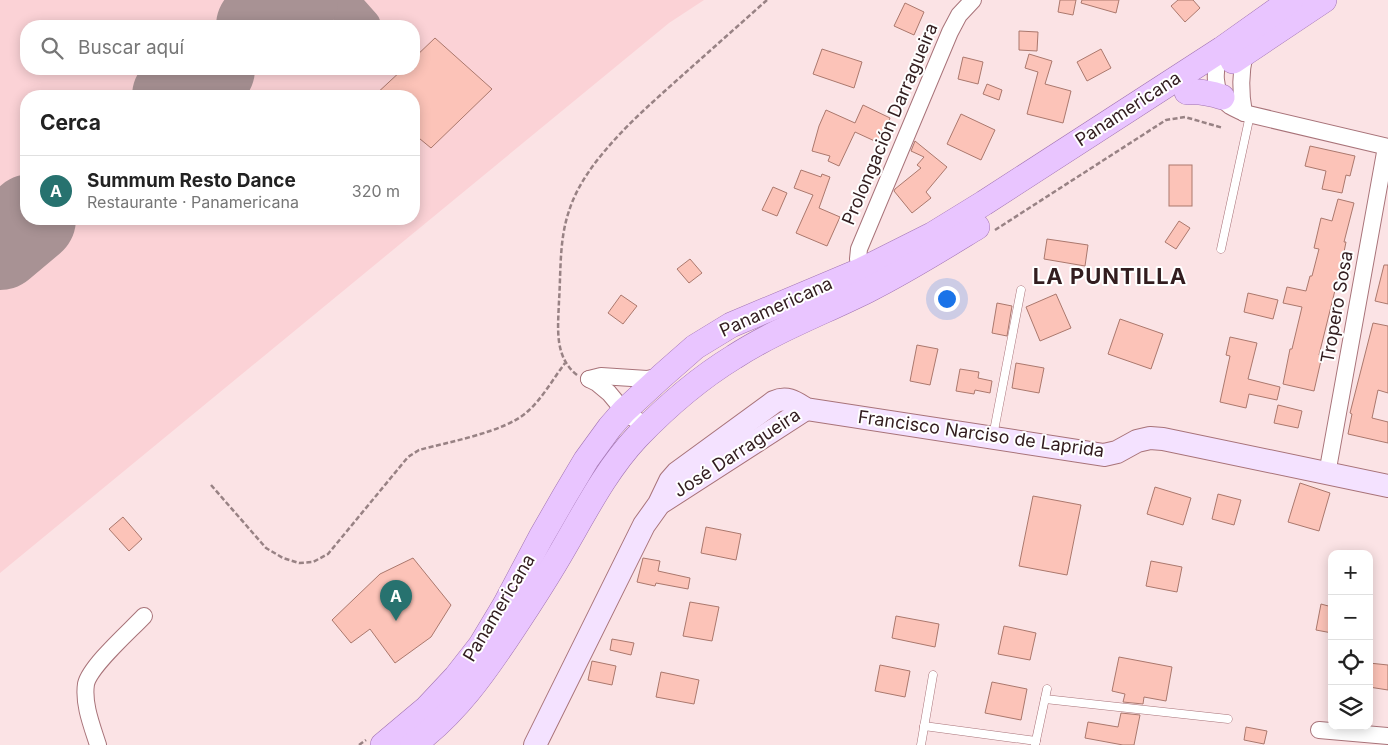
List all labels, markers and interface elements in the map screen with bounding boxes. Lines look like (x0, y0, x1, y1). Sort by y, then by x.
search box (20, 20, 420, 75)
street label: Prolongación Darragueira (837, 20, 942, 228)
icon: search (38, 34, 66, 62)
text: Buscar aquí (78, 36, 184, 59)
street label: Panamericana (1071, 67, 1184, 150)
text: Cerca (40, 110, 101, 135)
text: Summum Resto Dance (87, 169, 296, 192)
text: A (50, 181, 62, 201)
text: 320 m (352, 181, 400, 201)
text: Restaurante · Panamericana (87, 192, 299, 212)
street label: Tropero Sosa (1316, 249, 1357, 365)
district label: LA PUNTILLA (1033, 263, 1187, 289)
street label: Panamericana (716, 272, 835, 341)
your location (934, 286, 960, 312)
street label: José Darragueira (670, 404, 804, 501)
street label: Francisco Narciso de Laprida (857, 406, 1106, 461)
street label: Panamericana (458, 550, 539, 665)
map controls (1328, 550, 1373, 730)
button: + (1328, 550, 1373, 595)
pin: A (380, 580, 412, 621)
button: − (1328, 595, 1373, 640)
button: locate (1328, 640, 1373, 685)
button: layers (1328, 685, 1373, 730)

